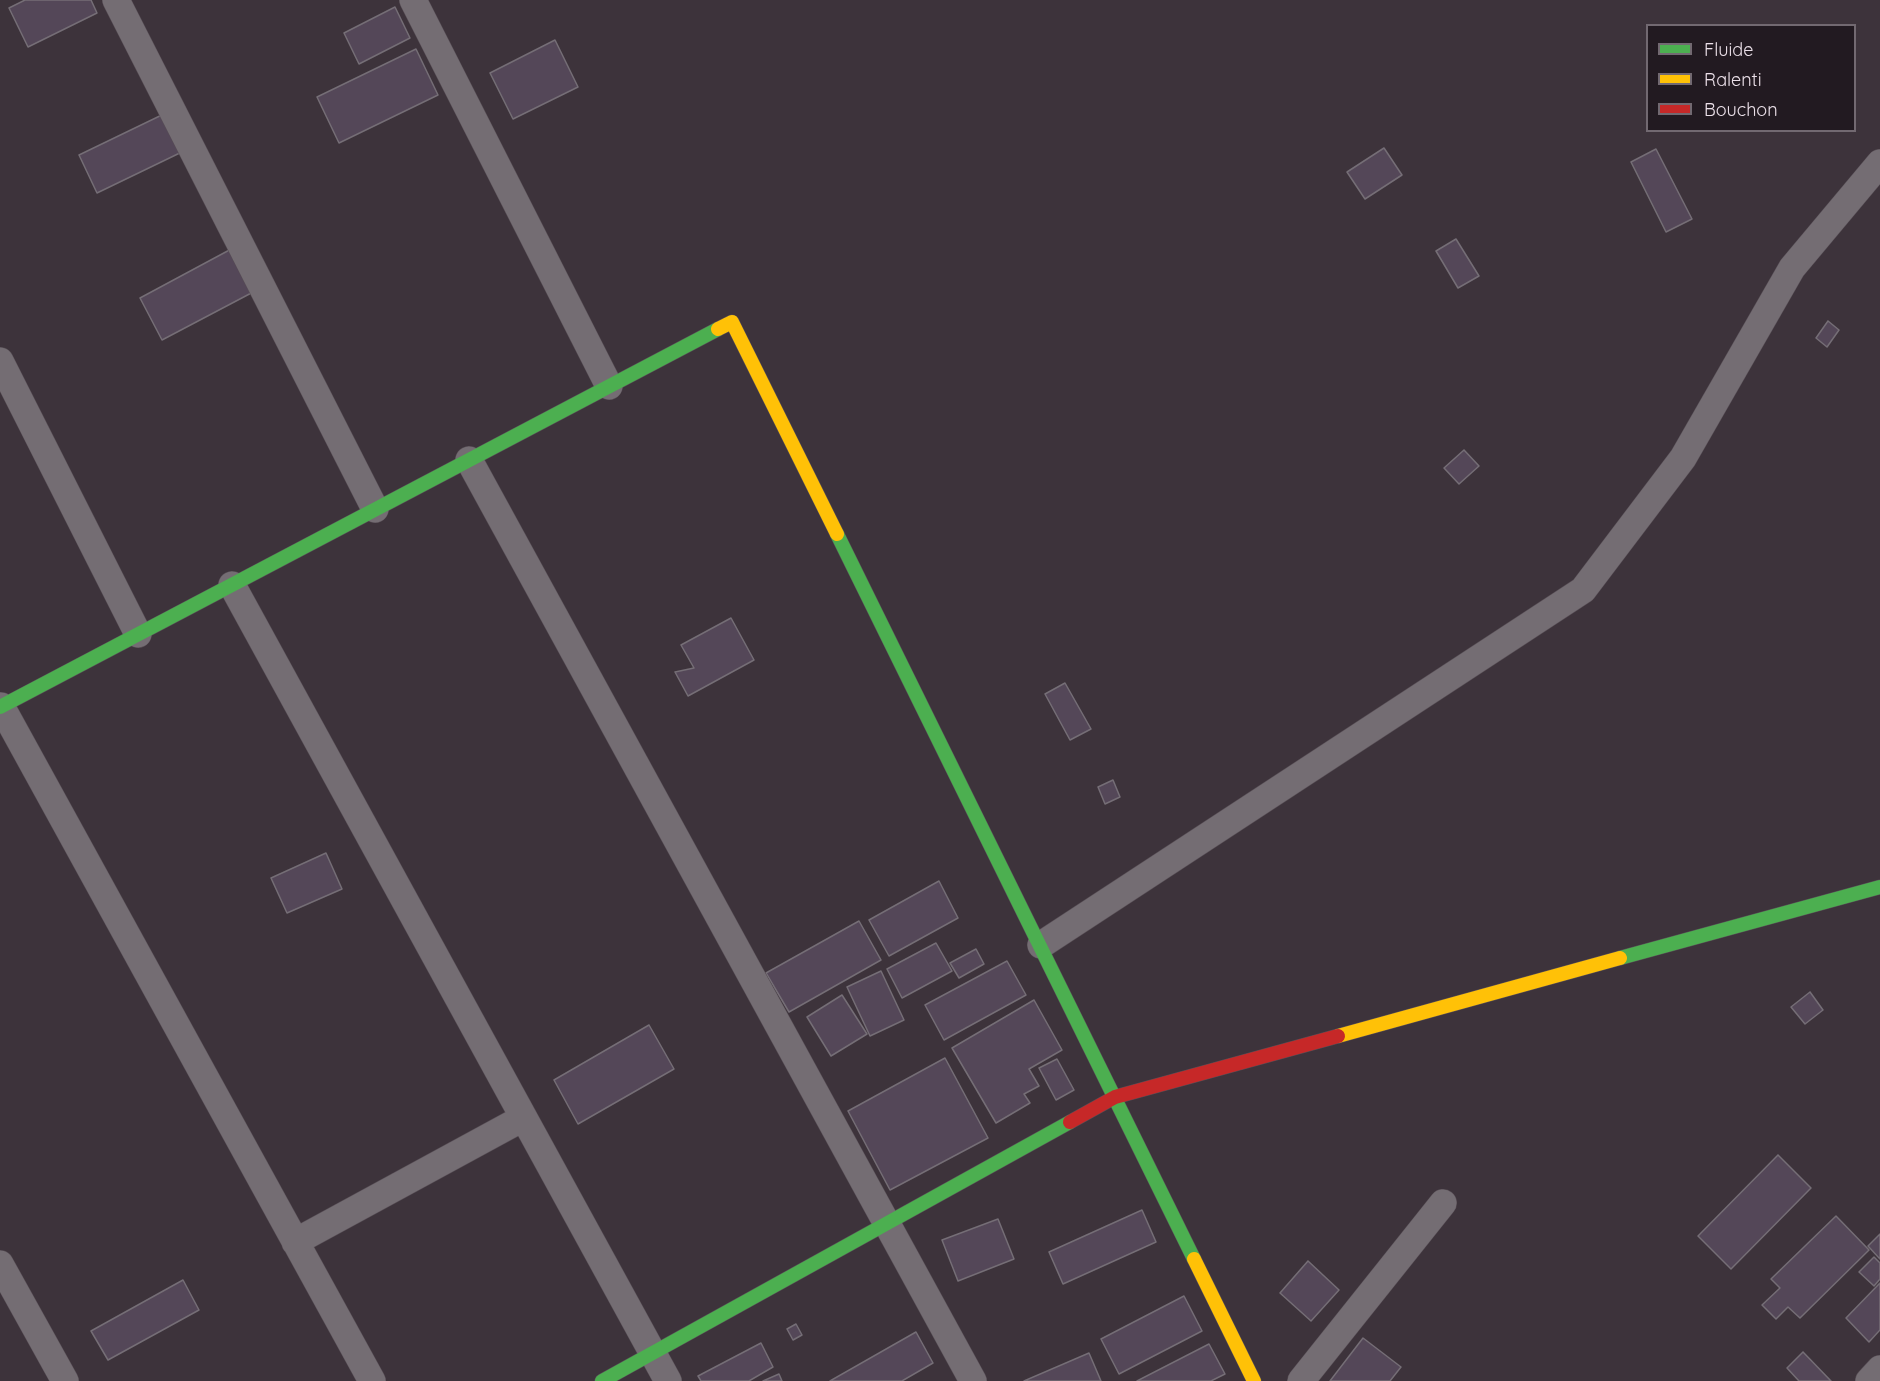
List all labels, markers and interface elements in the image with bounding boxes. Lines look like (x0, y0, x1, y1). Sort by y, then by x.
legend (1646, 24, 1856, 132)
text: Fluide (1704, 38, 1753, 61)
text: Ralenti (1704, 68, 1762, 91)
text: Bouchon (1704, 98, 1778, 121)

